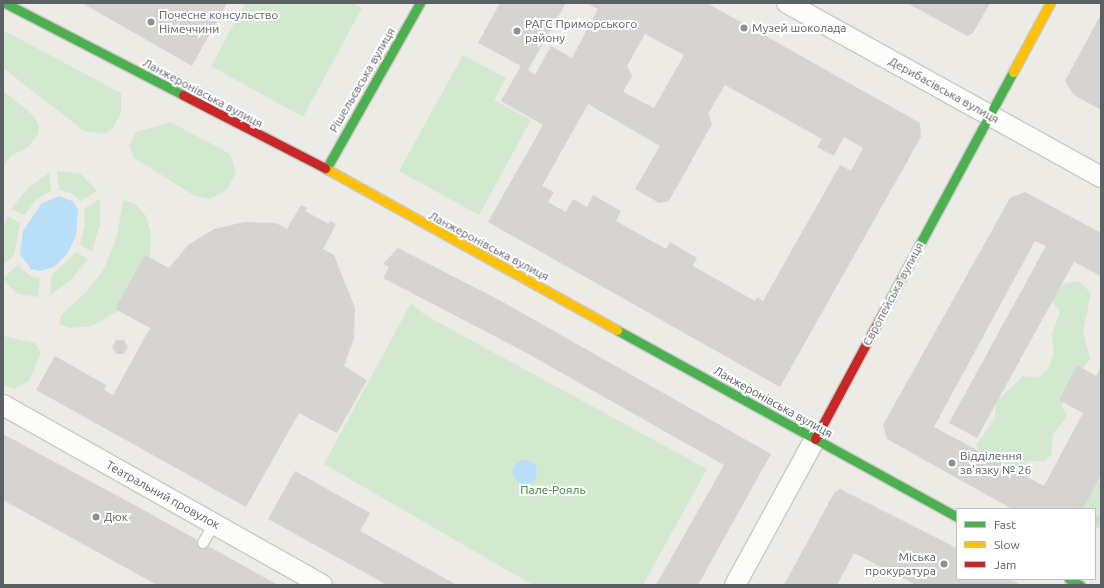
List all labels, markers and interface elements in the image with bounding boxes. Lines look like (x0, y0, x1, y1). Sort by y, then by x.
place label: Почесне консульство Німеччини (159, 8, 278, 36)
marker: Почесне консульство Німеччини (146, 17, 156, 27)
place label: РАГС Приморського району (525, 17, 637, 45)
place label: Музей шоколада (752, 21, 847, 35)
marker: Музей шоколада (739, 23, 749, 33)
street label: Рішельєвська вулиця (326, 25, 398, 135)
marker: РАГС Приморського району (512, 26, 522, 36)
street label: Дерибасівська вулиця (886, 54, 1002, 126)
street label: Ланжеронівська вулиця (140, 55, 266, 131)
street label: Ланжеронівська вулиця (426, 208, 552, 284)
street label: Європейська вулиця (860, 240, 926, 348)
street label: Ланжеронівська вулиця (711, 363, 835, 441)
place label: Відділення зв'язку № 26 (960, 449, 1031, 477)
street label: Театральний провулок (104, 458, 222, 532)
marker: Відділення зв'язку № 26 (947, 458, 957, 468)
park label: Пале-Рояль (520, 483, 586, 497)
legend (956, 508, 1096, 580)
place label: Дюк (104, 510, 128, 524)
marker: Дюк (91, 512, 101, 522)
text: Fast (994, 518, 1016, 531)
text: Slow (994, 538, 1020, 551)
place label: Міська прокуратура (865, 550, 936, 578)
text: Jam (994, 558, 1016, 571)
marker: Міська прокуратура (939, 559, 949, 569)

